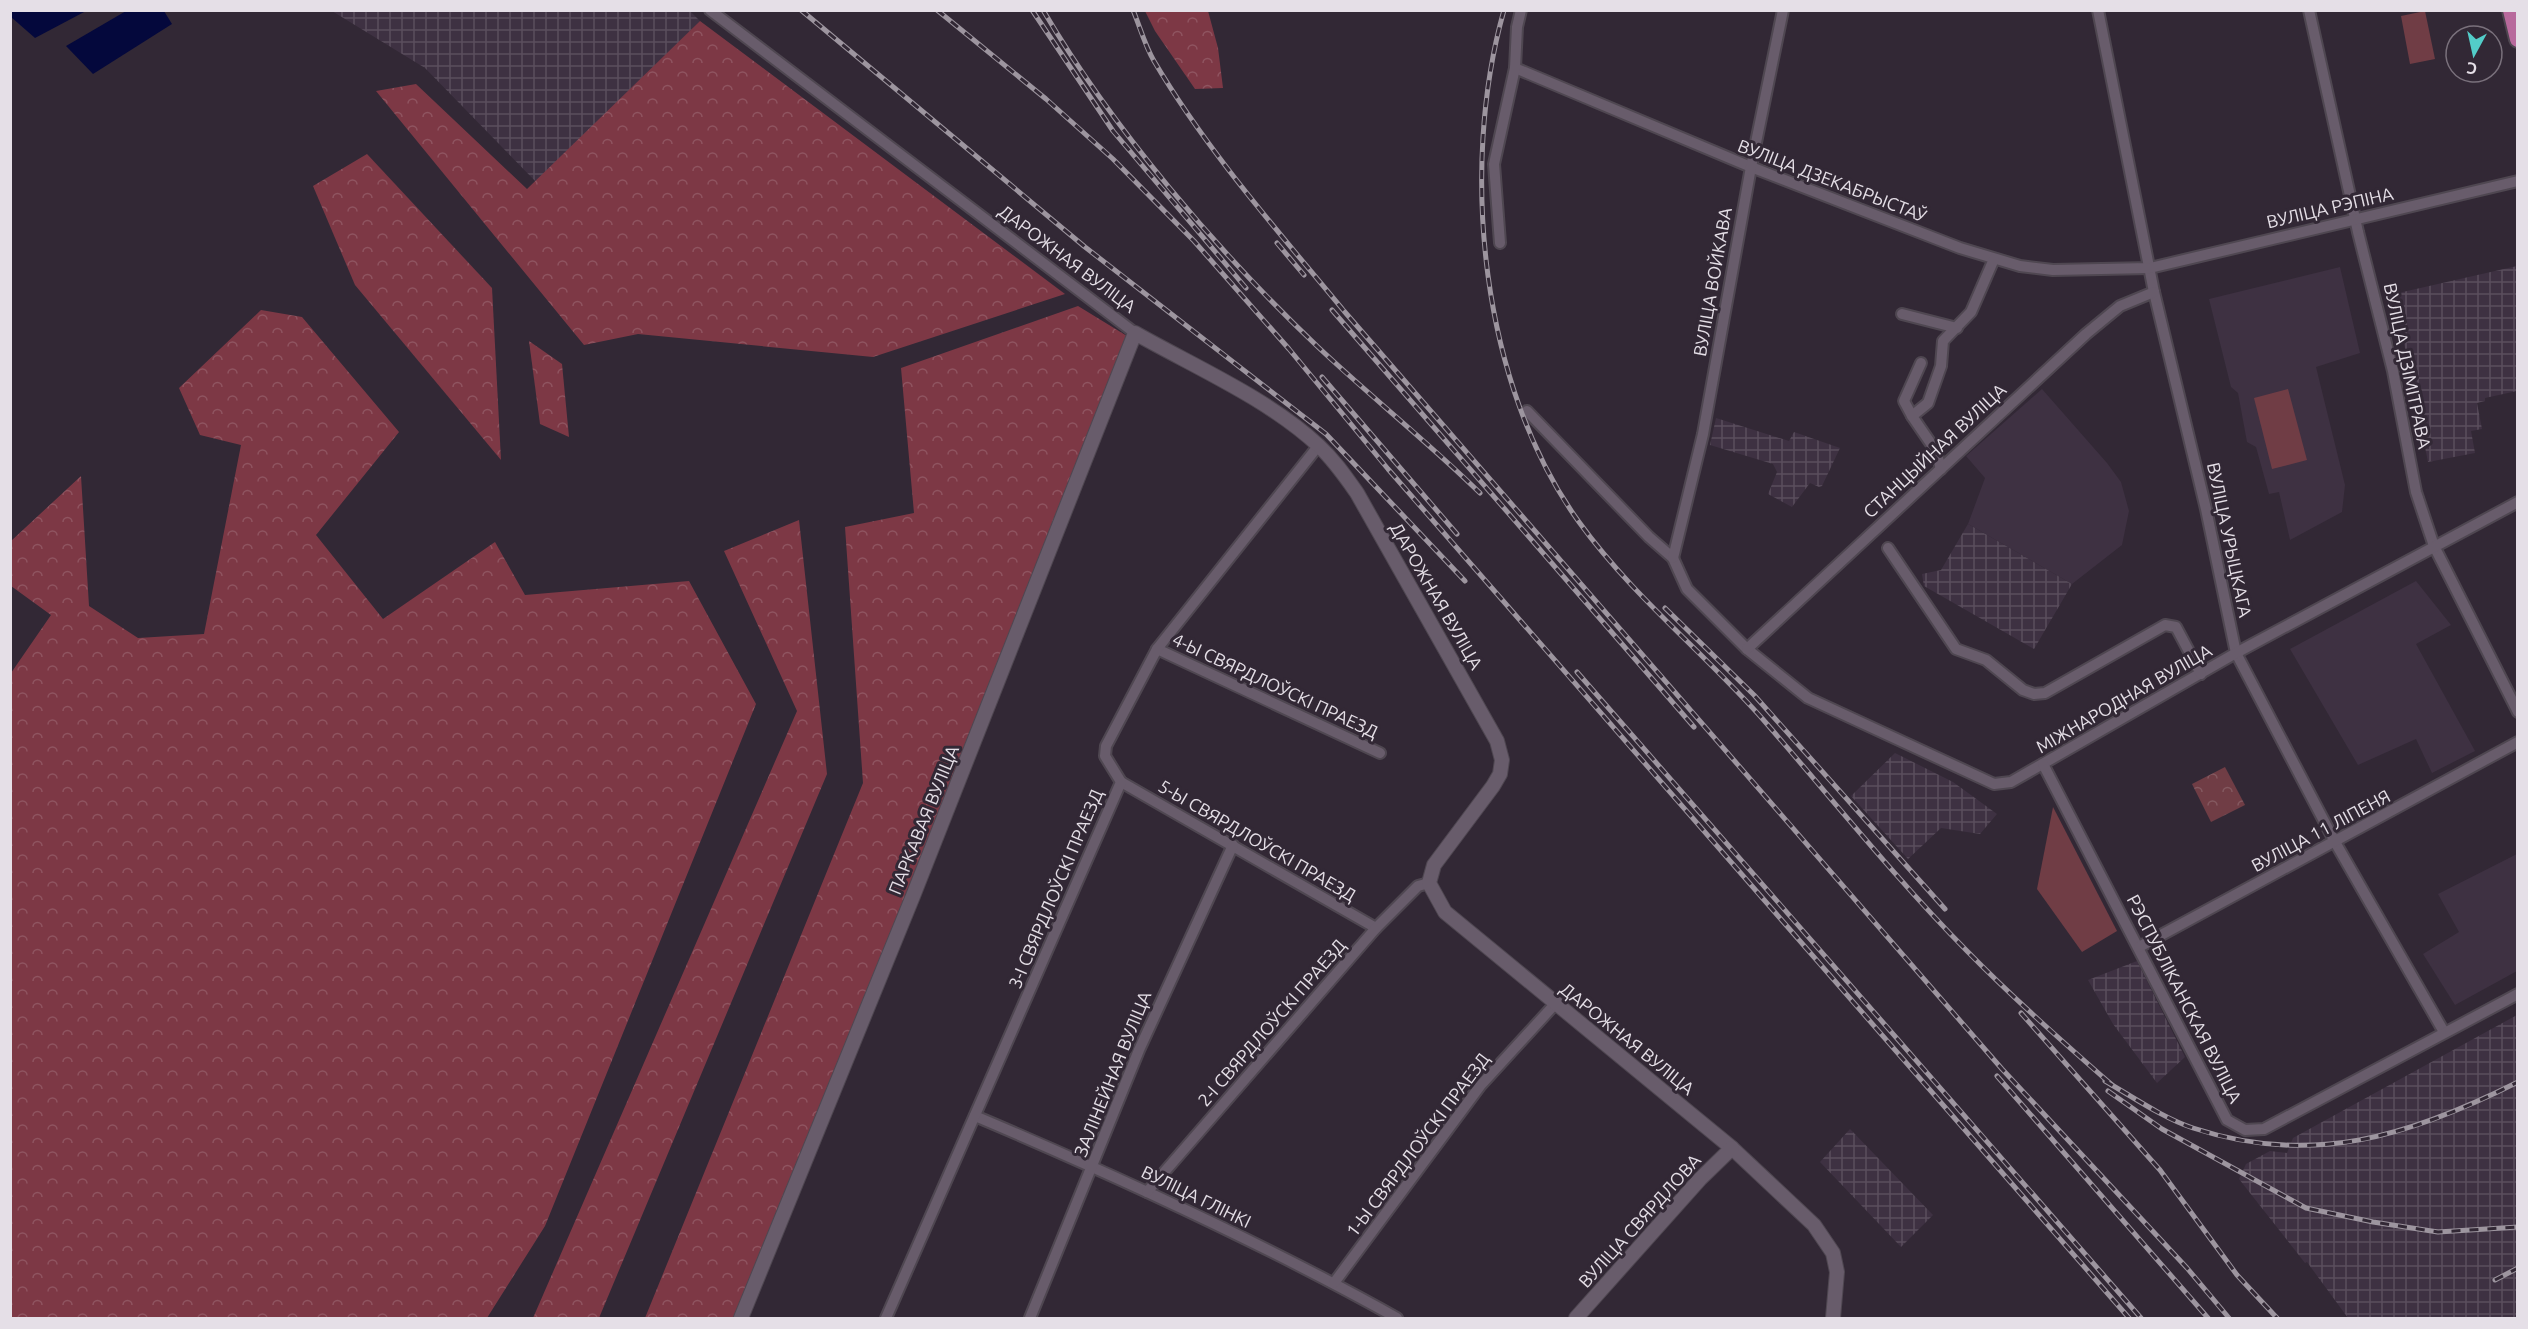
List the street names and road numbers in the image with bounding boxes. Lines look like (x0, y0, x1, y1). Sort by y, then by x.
street label: ВУЛІЦА ДЗЕКАБРЫСТАЎ (1735, 134, 1930, 225)
street label: ВУЛІЦА РЭПІНА (2264, 183, 2395, 231)
street label: ДАРОЖНАЯ ВУЛІЦА (995, 200, 1140, 316)
street label: ВУЛІЦА ВОЙКАВА (1689, 205, 1735, 358)
street label: ВУЛІЦА ДЗІМІТРАВА (2381, 281, 2435, 451)
street label: СТАНЦЫЙНАЯ ВУЛІЦА (1859, 379, 2010, 521)
street label: ВУЛІЦА УРЫЦКАГА (2204, 460, 2256, 619)
street label: ДАРОЖНАЯ ВУЛІЦА (1387, 518, 1487, 673)
street label: 4-Ы СВЯРДЛОЎСКІ ПРАЕЗД (1169, 628, 1382, 742)
street label: МІЖНАРОДНАЯ ВУЛІЦА (2032, 640, 2215, 757)
street label: ПАРКАВАЯ ВУЛІЦА (884, 742, 962, 897)
street label: 5-Ы СВЯРДЛОЎСКІ ПРАЕЗД (1155, 774, 1360, 905)
street label: ВУЛІЦА 11 ЛІПЕНЯ (2248, 785, 2393, 875)
street label: 3-І СВЯРДЛОЎСКІ ПРАЕЗД (1003, 786, 1106, 991)
street label: РЭСПУБЛІКАНСКАЯ ВУЛІЦА (2123, 891, 2246, 1106)
street label: 2-І СВЯРДЛОЎСКІ ПРАЕЗД (1193, 934, 1349, 1110)
street label: ДАРОЖНАЯ ВУЛІЦА (1557, 978, 1699, 1099)
street label: ЗАЛІНЕЙНАЯ ВУЛІЦА (1070, 988, 1155, 1159)
street label: 1-Ы СВЯРДЛОЎСКІ ПРАЕЗД (1341, 1048, 1493, 1240)
street label: ВУЛІЦА СВЯРДЛОВА (1574, 1149, 1705, 1291)
street label: ВУЛІЦА ГЛІНКІ (1138, 1161, 1255, 1231)

